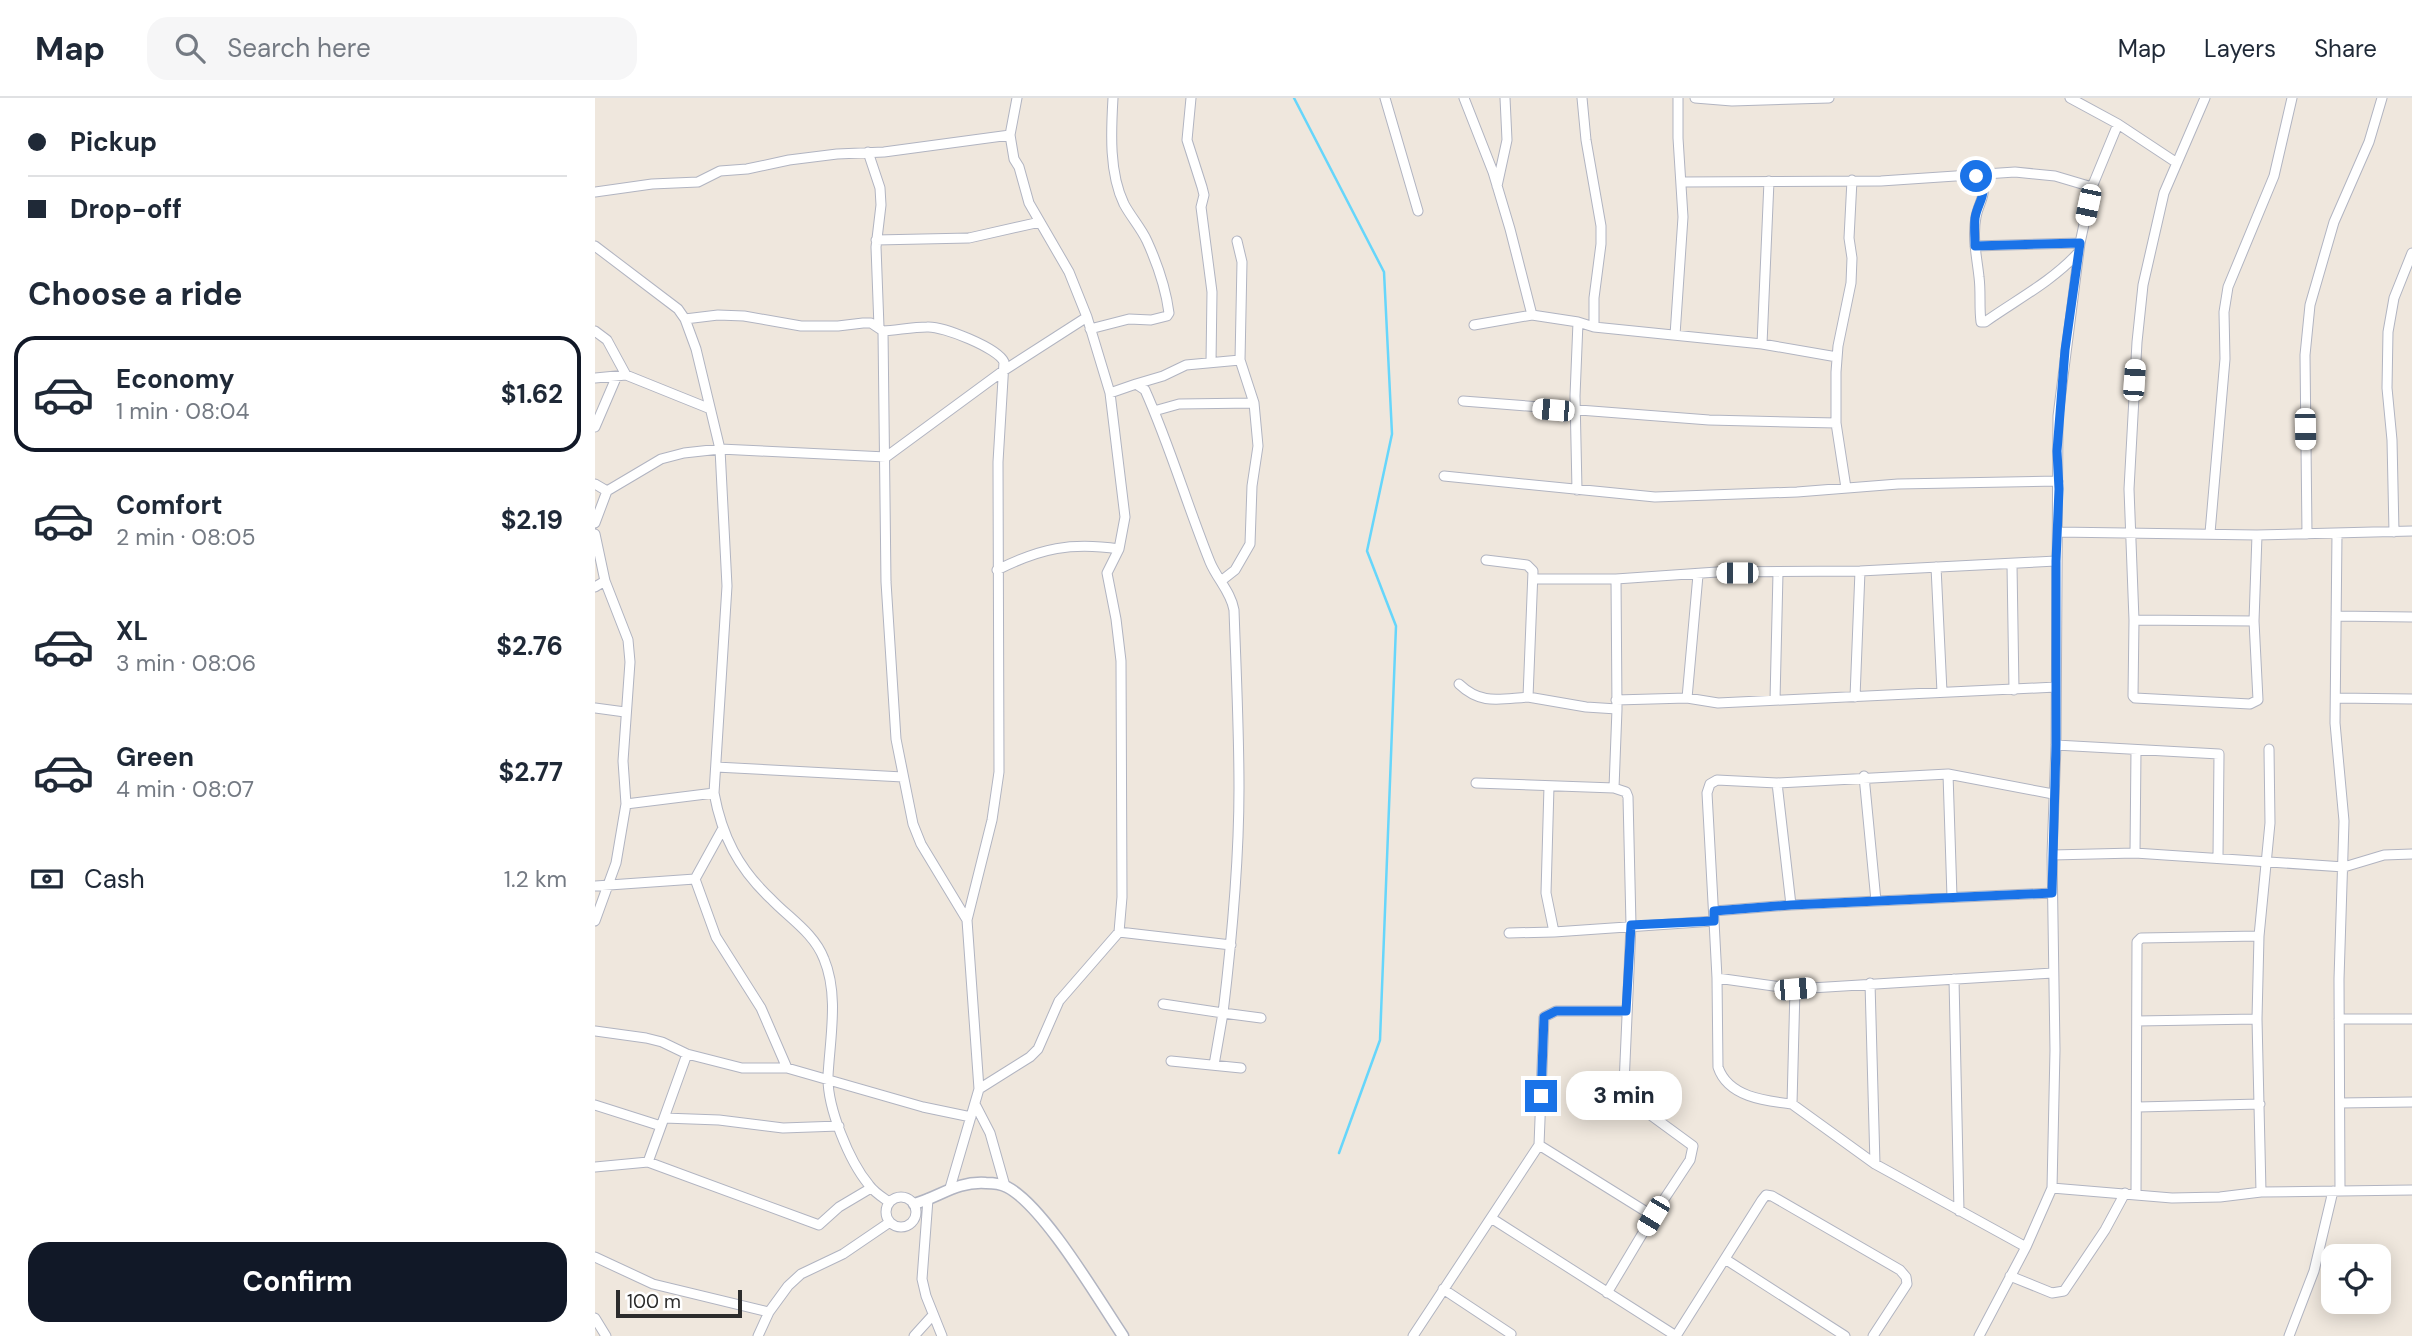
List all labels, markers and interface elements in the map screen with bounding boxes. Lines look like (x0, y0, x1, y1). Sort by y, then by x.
search box (147, 17, 637, 80)
text: Map (35, 27, 105, 70)
icon: search (171, 29, 209, 67)
text: Search here (227, 31, 371, 65)
text: Map (2118, 33, 2166, 64)
text: Layers (2204, 33, 2276, 64)
text: Share (2314, 33, 2377, 64)
text: Pickup (70, 125, 157, 159)
route start (1960, 160, 1992, 192)
car (2074, 182, 2103, 228)
text: Drop-off (70, 192, 182, 226)
text: Choose a ride (28, 273, 243, 315)
car (2123, 358, 2146, 402)
text: Economy (116, 362, 234, 396)
icon: car (32, 363, 95, 426)
text: $1.62 (501, 377, 563, 411)
text: 1 min · 08:04 (116, 396, 249, 426)
car (1532, 398, 1575, 422)
car (2295, 408, 2316, 450)
text: Comfort (116, 488, 222, 522)
icon: car (32, 489, 95, 552)
text: $2.19 (501, 503, 563, 537)
text: 2 min · 08:05 (116, 522, 256, 552)
car (1717, 563, 1759, 584)
text: XL (116, 614, 148, 648)
icon: car (32, 615, 95, 678)
text: $2.76 (496, 629, 563, 663)
text: 3 min · 08:06 (116, 648, 256, 678)
text: Green (116, 740, 194, 774)
icon: car (32, 741, 95, 804)
text: $2.77 (499, 755, 563, 789)
text: 4 min · 08:07 (116, 774, 254, 804)
icon: cash (28, 860, 66, 898)
text: Cash (84, 862, 145, 896)
text: 1.2 km (504, 864, 567, 894)
car (1774, 977, 1817, 1001)
callout: 3 min (1565, 1072, 1681, 1121)
route end (1525, 1080, 1557, 1112)
text: 3 min (1593, 1080, 1655, 1110)
car (1634, 1193, 1673, 1239)
button: Confirm (28, 1242, 567, 1322)
map controls (2321, 1244, 2391, 1314)
button: locate (2321, 1244, 2391, 1314)
scale bar (616, 1287, 742, 1319)
text: 100 m (627, 1289, 681, 1314)

